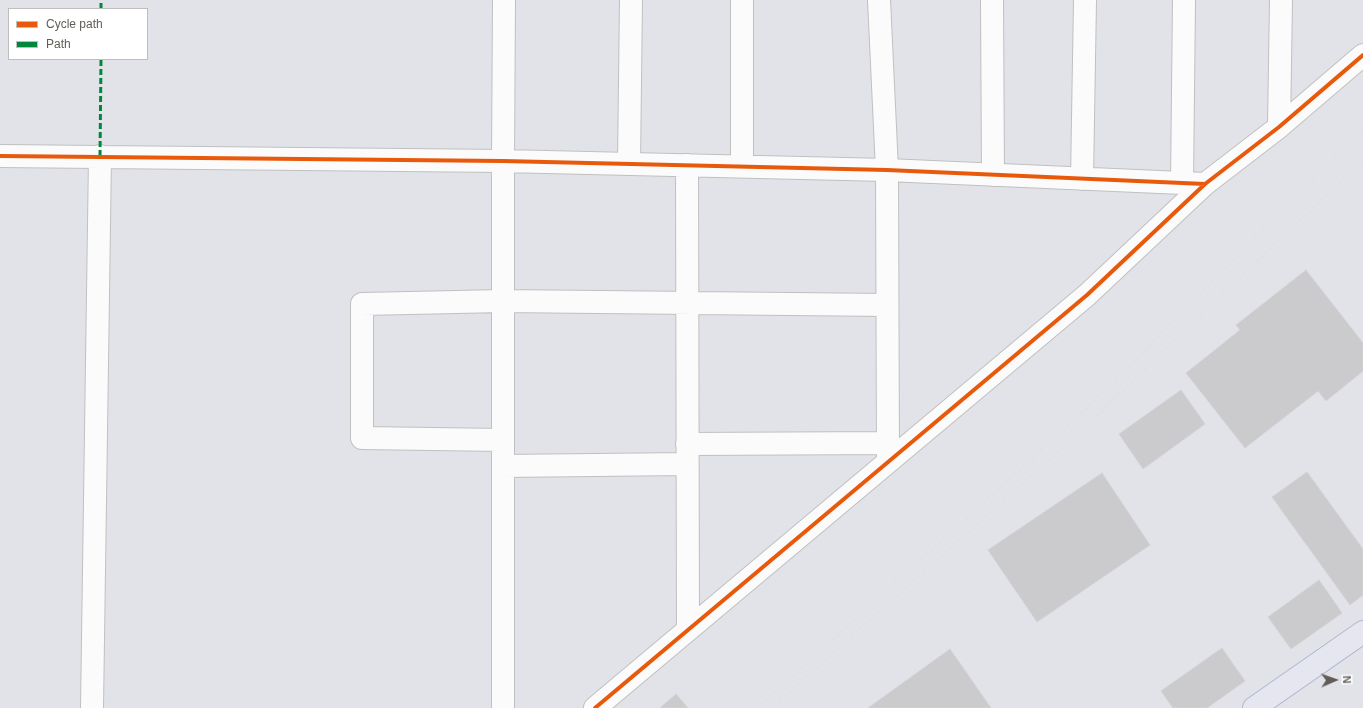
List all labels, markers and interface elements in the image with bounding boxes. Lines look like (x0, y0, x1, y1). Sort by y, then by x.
legend (8, 8, 148, 60)
text: Cycle path (46, 17, 103, 31)
text: Path (46, 37, 71, 51)
north arrow (1315, 660, 1355, 700)
text: N (1341, 675, 1353, 684)

